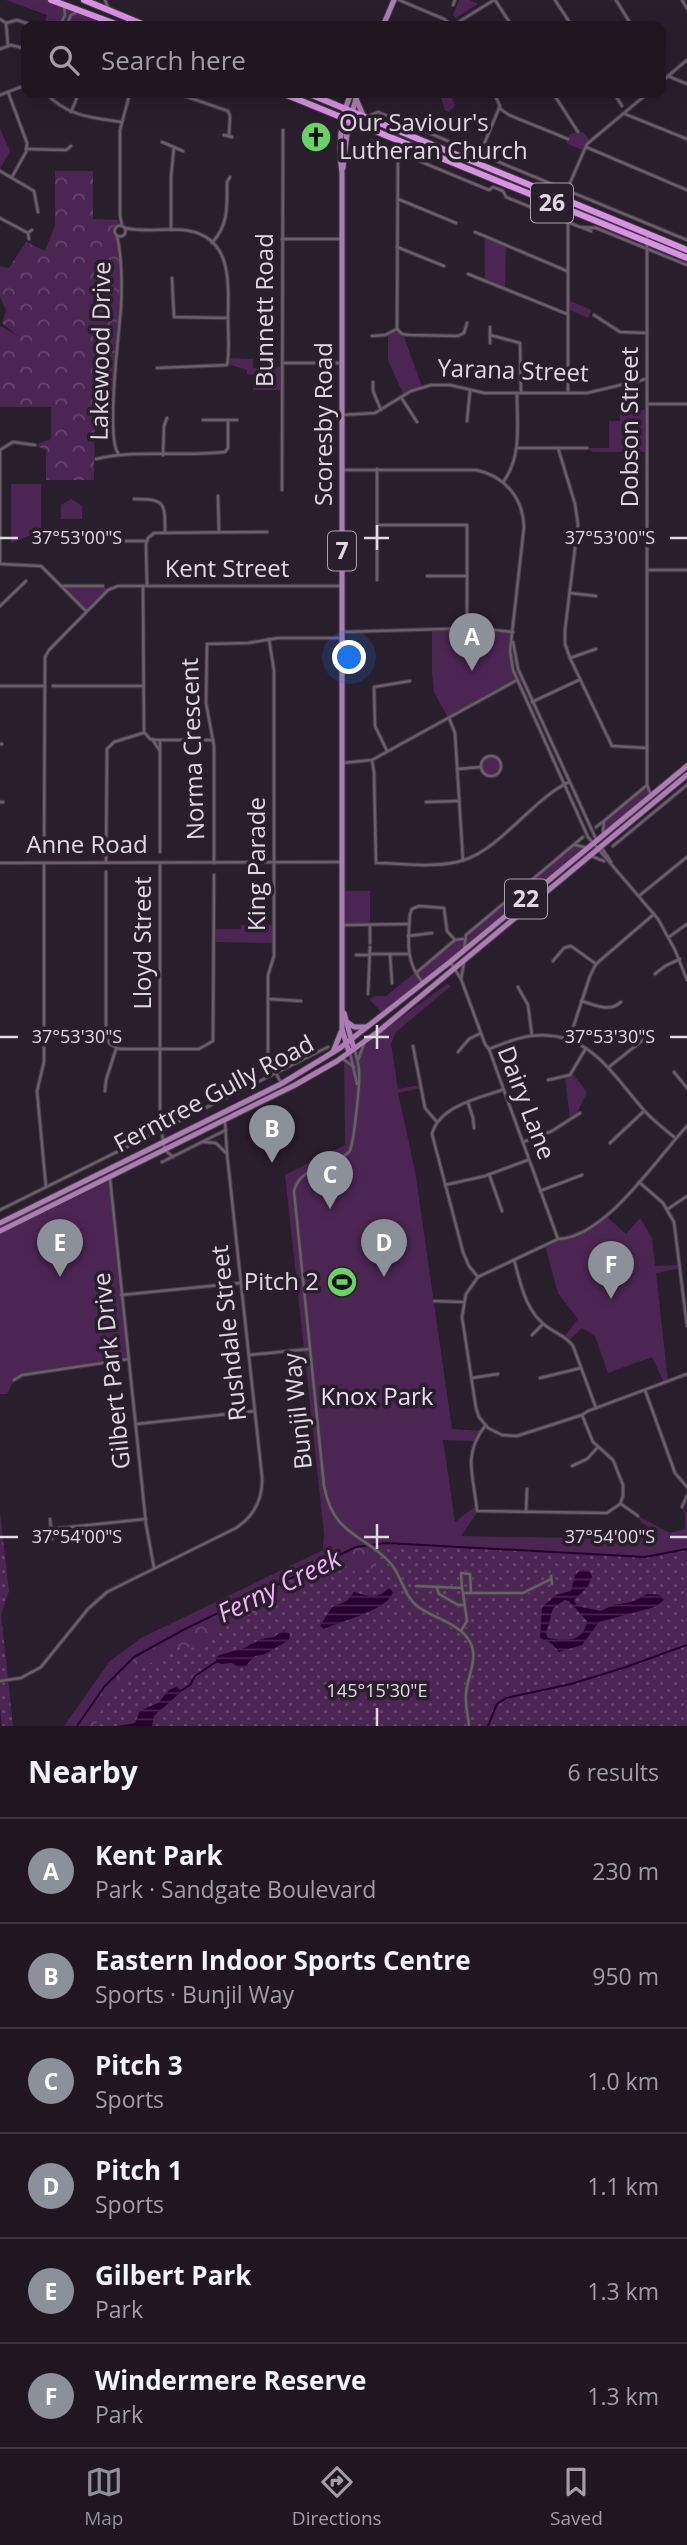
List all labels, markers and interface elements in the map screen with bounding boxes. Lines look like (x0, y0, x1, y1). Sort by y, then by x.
search box (21, 21, 666, 98)
icon: search (45, 41, 83, 79)
text: Search here (101, 42, 246, 78)
place label: Our Saviour's Lutheran Church (339, 105, 528, 166)
church icon: Our Saviour's Lutheran Church (299, 120, 333, 154)
road number: 26 (531, 184, 573, 222)
street label: Bunnett Road (247, 233, 280, 387)
street label: Lakewood Drive (81, 261, 118, 441)
street label: Scoresby Road (306, 342, 339, 506)
street label: Dobson Street (612, 347, 645, 507)
street label: Yarana Street (437, 350, 589, 389)
text: 37°53'00"S (32, 525, 122, 549)
text: 37°53'00"S (565, 525, 655, 549)
road number: 7 (328, 531, 356, 570)
street label: Kent Street (165, 551, 289, 584)
pin: A (449, 613, 495, 671)
your location (332, 640, 366, 674)
street label: Norma Crescent (172, 657, 211, 841)
street label: King Parade (239, 797, 272, 931)
street label: Anne Road (26, 827, 148, 860)
street label: Lloyd Street (125, 877, 158, 1010)
road number: 22 (505, 879, 547, 918)
text: 37°53'30"S (32, 1024, 122, 1048)
text: 37°53'30"S (565, 1024, 655, 1048)
street label: Ferntree Gully Road (108, 1026, 319, 1159)
street label: Dairy Lane (491, 1041, 564, 1164)
pin: B (249, 1105, 295, 1163)
pin: C (307, 1151, 353, 1209)
pin: E (37, 1219, 83, 1277)
pin: D (361, 1219, 407, 1277)
pin: F (588, 1241, 634, 1299)
street label: Rushdale Street (202, 1244, 253, 1423)
place label: Pitch 2 (244, 1264, 319, 1297)
sports icon: Pitch 2 (325, 1265, 359, 1299)
street label: Gilbert Park Drive (84, 1271, 137, 1471)
street label: Bunjil Way (274, 1350, 319, 1471)
park label: Knox Park (321, 1379, 434, 1412)
text: 37°54'00"S (32, 1524, 122, 1548)
text: 37°54'00"S (565, 1524, 655, 1548)
water label: Ferny Creek (211, 1539, 348, 1631)
text: 145°15'30"E (327, 1678, 427, 1702)
text: Nearby (28, 1751, 138, 1792)
text: 6 results (568, 1756, 659, 1788)
text: Kent Park (95, 1837, 223, 1873)
text: A (43, 1855, 59, 1887)
text: 230 m (592, 1855, 659, 1887)
text: Park · Sandgate Boulevard (95, 1873, 376, 1905)
text: Eastern Indoor Sports Centre (95, 1942, 471, 1978)
text: B (43, 1960, 59, 1992)
text: 950 m (592, 1960, 659, 1992)
text: Sports · Bunjil Way (95, 1978, 294, 2010)
text: Pitch 3 (95, 2047, 183, 2083)
text: C (44, 2065, 58, 2097)
text: 1.0 km (587, 2065, 659, 2097)
text: Sports (95, 2083, 164, 2115)
text: Pitch 1 (95, 2152, 183, 2188)
text: D (42, 2170, 60, 2202)
text: 1.1 km (587, 2170, 659, 2202)
text: Sports (95, 2188, 164, 2220)
text: Gilbert Park (95, 2257, 251, 2293)
text: E (45, 2275, 57, 2307)
text: 1.3 km (587, 2275, 659, 2307)
text: Park (95, 2293, 143, 2325)
text: Windermere Reserve (95, 2362, 366, 2398)
text: F (45, 2380, 57, 2412)
text: 1.3 km (587, 2380, 659, 2412)
text: Park (95, 2398, 143, 2430)
tab: Map (84, 2463, 123, 2531)
tab: Directions (292, 2463, 382, 2531)
tab: Saved (550, 2463, 603, 2531)

